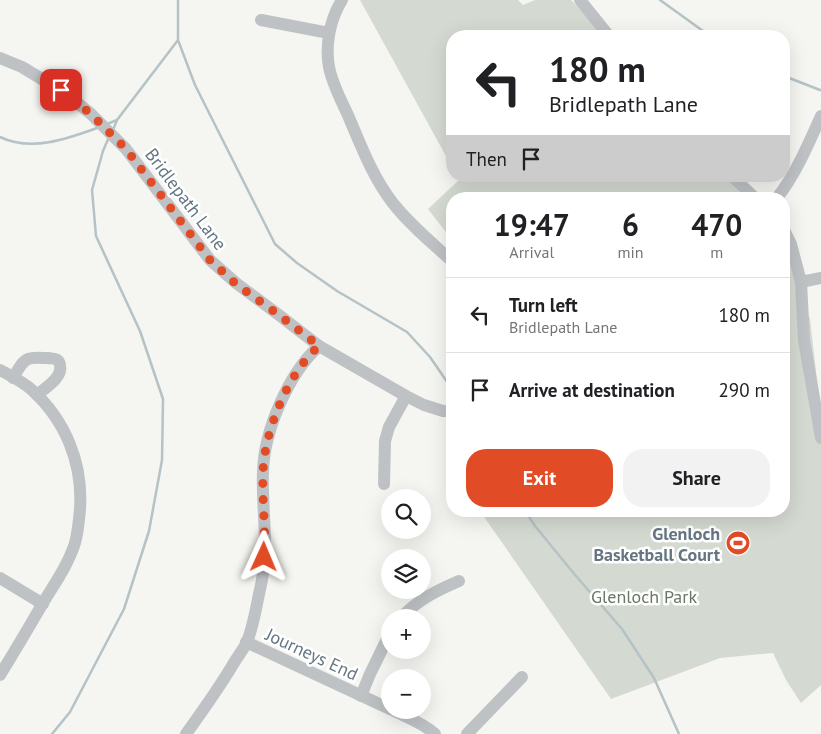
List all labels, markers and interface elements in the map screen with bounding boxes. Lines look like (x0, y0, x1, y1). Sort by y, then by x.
text: 180 m (549, 46, 646, 92)
icon: left (466, 50, 531, 115)
pin (40, 69, 82, 111)
icon: arrive (47, 76, 75, 104)
text: Bridlepath Lane (549, 90, 698, 118)
street label: Bridlepath Lane (140, 143, 232, 255)
icon: arrive (517, 145, 545, 173)
text: Then (466, 147, 507, 171)
text: 19:47 (494, 205, 570, 244)
text: 6 (622, 205, 639, 244)
text: 470 (691, 205, 742, 244)
text: Arrival (509, 242, 554, 262)
text: min (618, 242, 644, 262)
text: m (710, 242, 723, 262)
text: Turn left (509, 293, 578, 317)
icon: left (466, 301, 494, 329)
text: 180 m (718, 303, 770, 327)
text: Bridlepath Lane (509, 317, 617, 337)
icon: arrive (466, 376, 494, 404)
text: Arrive at destination (509, 378, 675, 402)
text: 290 m (718, 378, 770, 402)
button: Exit (466, 449, 613, 507)
button: Share (623, 449, 770, 507)
map controls (381, 489, 431, 719)
button: search (381, 489, 431, 539)
place label: Glenloch Basketball Court (593, 522, 721, 566)
position arrow (237, 530, 289, 582)
sports icon: Glenloch Basketball Court (725, 530, 751, 556)
button: layers (381, 549, 431, 599)
park label: Glenloch Park (591, 585, 697, 608)
button: + (381, 609, 431, 659)
street label: Journeys End (261, 622, 362, 685)
button: − (381, 669, 431, 719)

